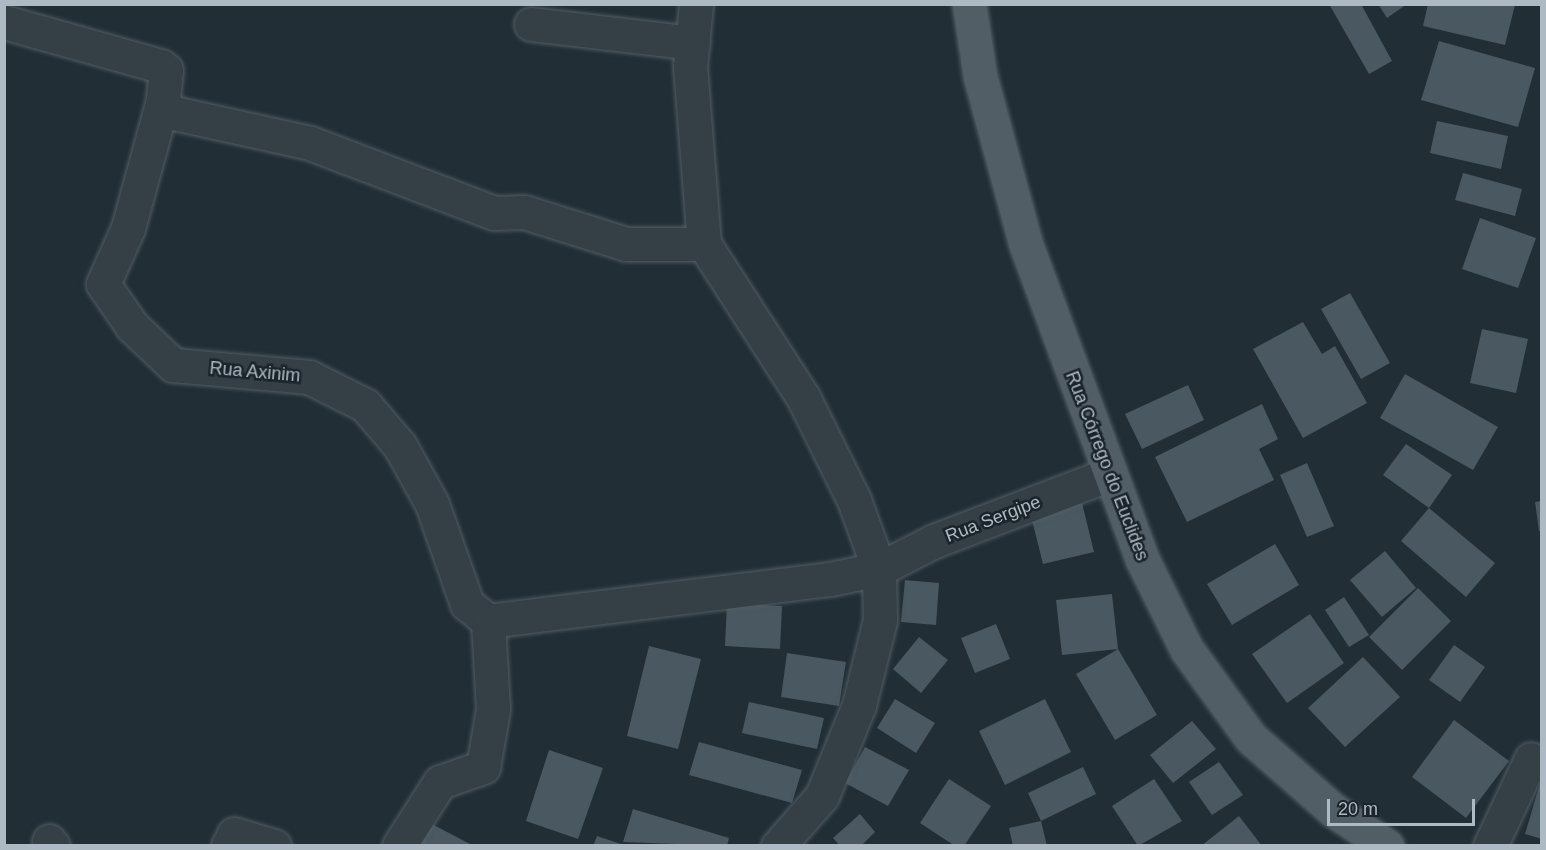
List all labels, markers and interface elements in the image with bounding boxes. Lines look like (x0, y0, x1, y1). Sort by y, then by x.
street label: Rua Axinim (208, 357, 302, 387)
street label: Rua Córrego do Euclides (1061, 368, 1153, 564)
street label: Rua Sergipe (942, 491, 1044, 547)
scale bar (1330, 787, 1478, 825)
text: 20 m (1338, 799, 1378, 819)

